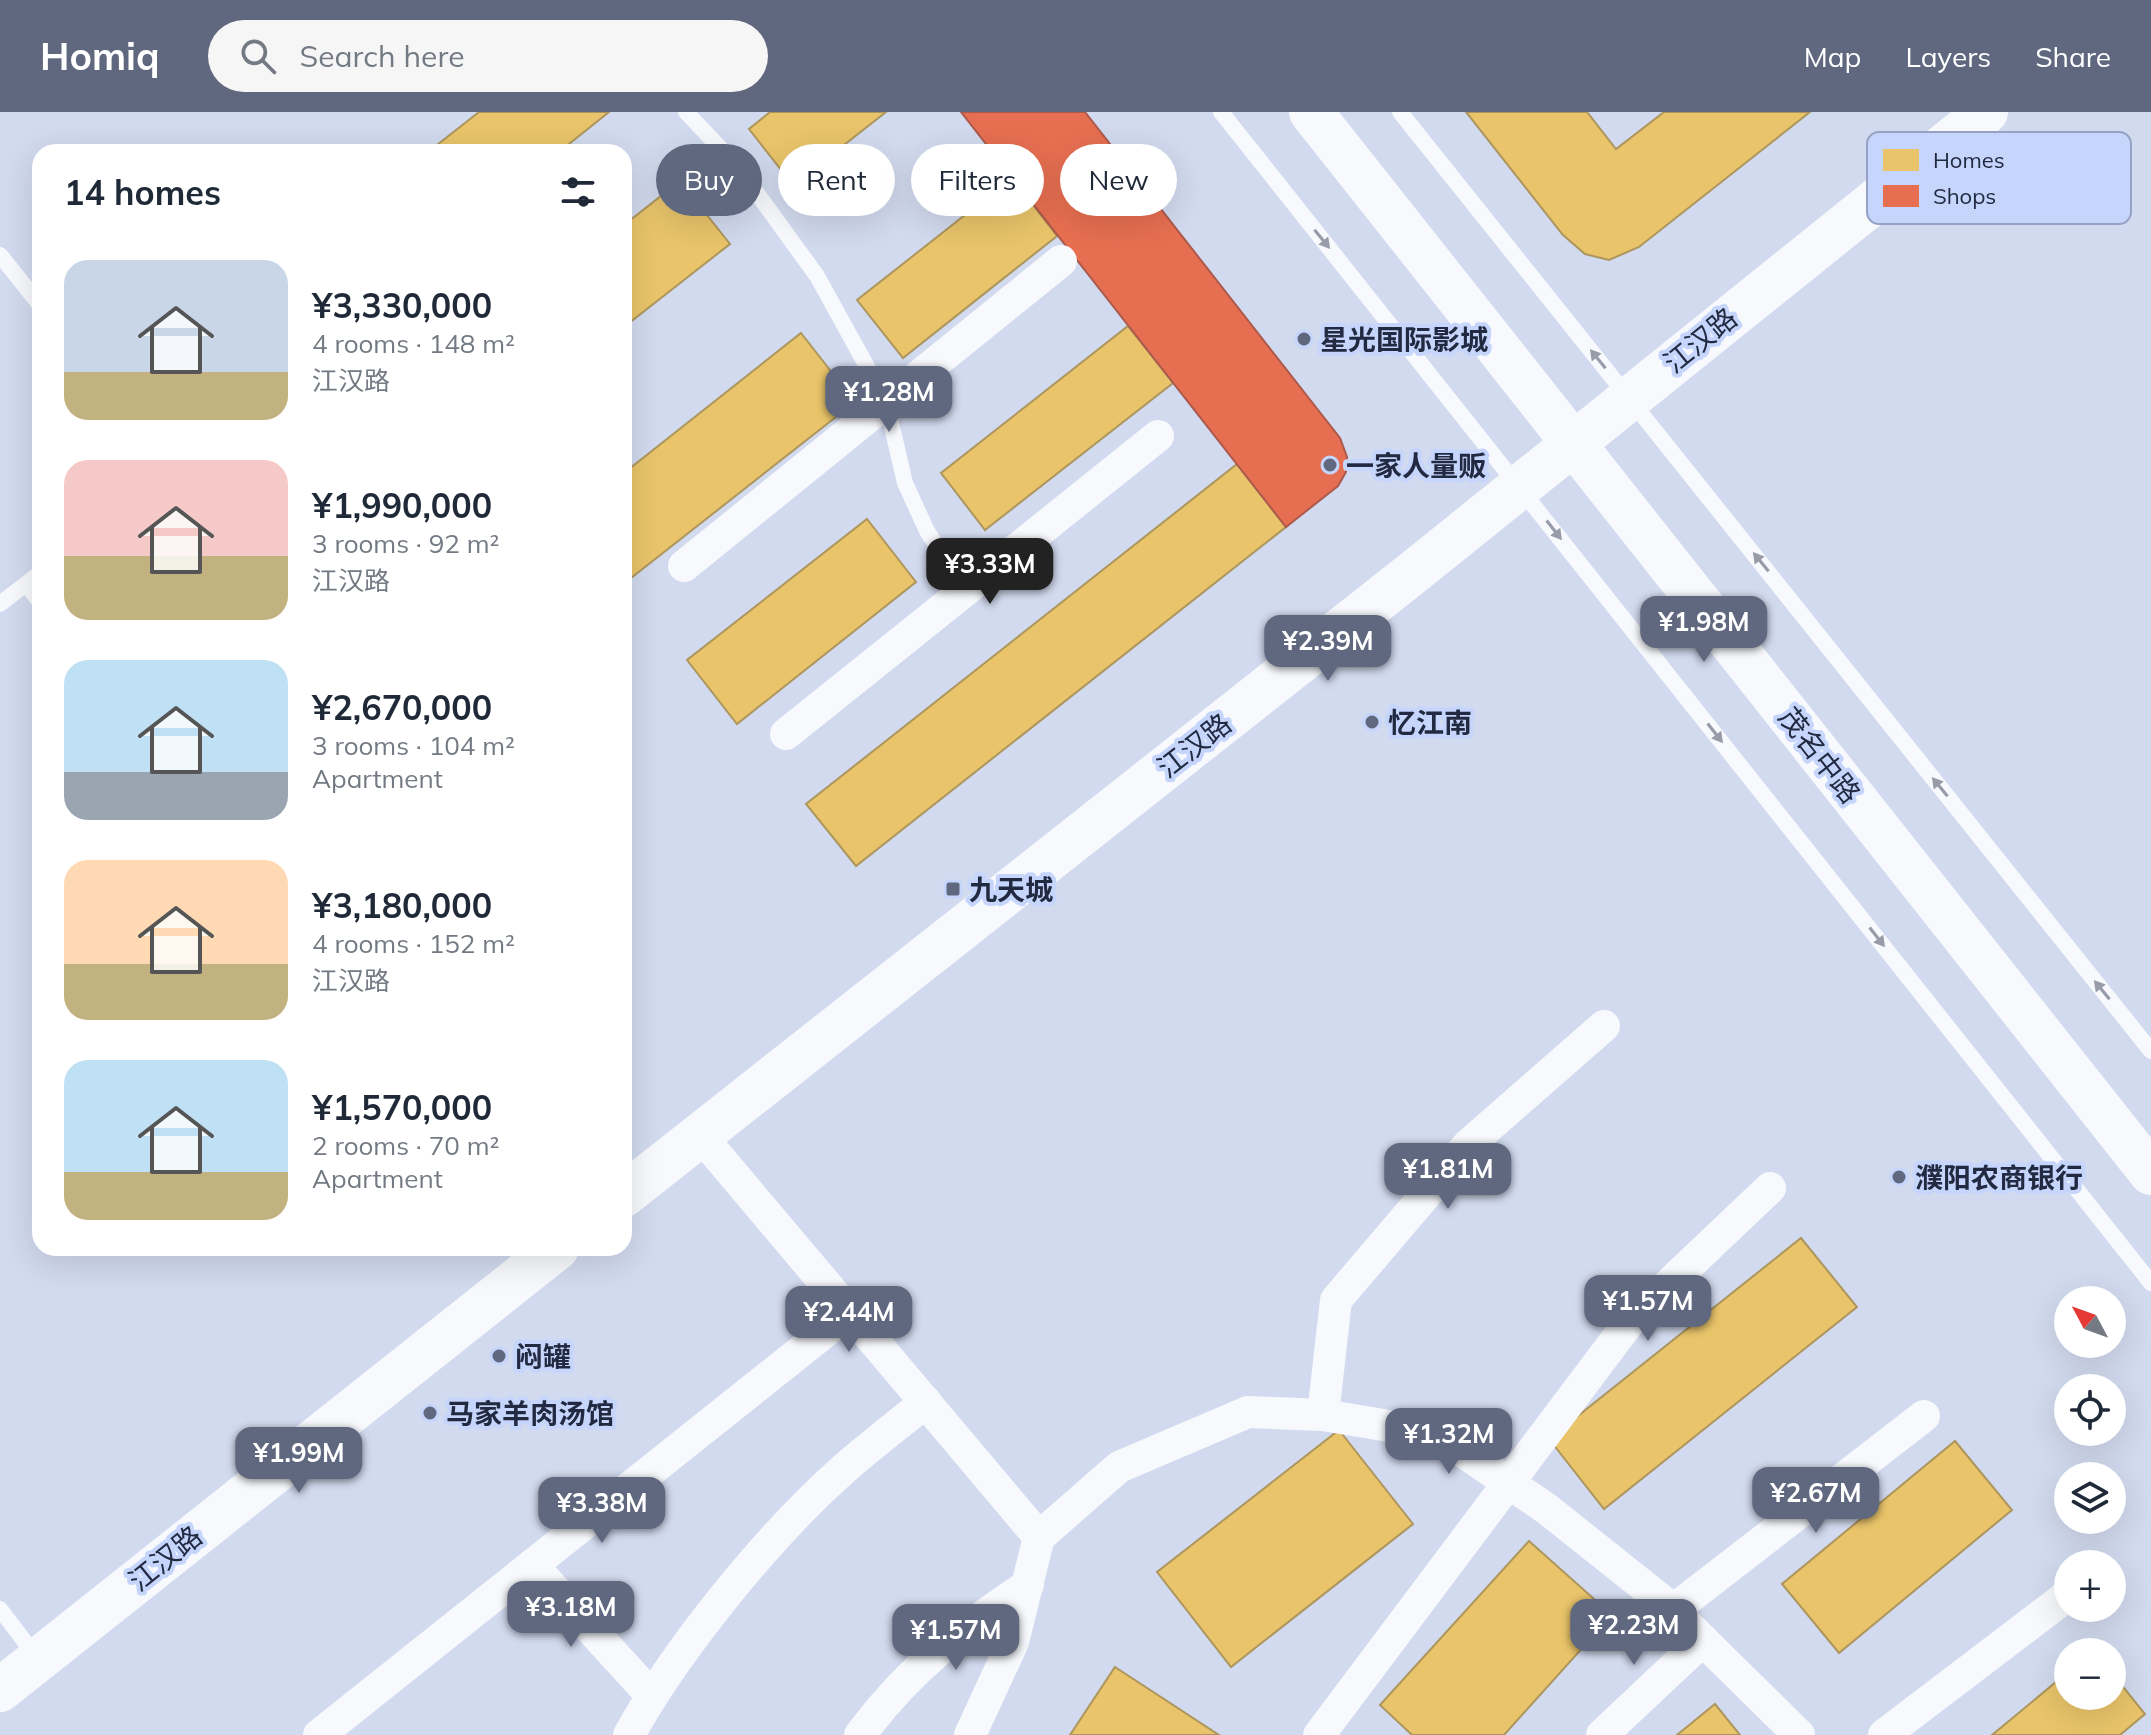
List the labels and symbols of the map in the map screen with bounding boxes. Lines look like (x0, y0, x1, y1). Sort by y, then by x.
legend (1867, 132, 2131, 224)
text: Homes (1933, 146, 2005, 174)
text: Shops (1933, 182, 1996, 210)
one-way arrow (1313, 229, 1330, 249)
street label: 江汉路 (1656, 300, 1744, 380)
place label: 星光国际影城 (1320, 322, 1488, 357)
marker: 星光国际影城 (1295, 330, 1313, 348)
one-way arrow (1590, 349, 1607, 369)
pin: ¥1.28M (824, 366, 954, 434)
place label: 一家人量贩 (1346, 448, 1486, 483)
marker: 一家人量贩 (1321, 456, 1339, 474)
one-way arrow (1545, 520, 1561, 540)
pin: ¥3.33M (925, 538, 1055, 606)
one-way arrow (1753, 552, 1769, 572)
pin: ¥1.98M (1639, 596, 1769, 664)
pin: ¥2.39M (1263, 615, 1393, 683)
street label: 茂名中路 (1772, 700, 1868, 810)
street label: 江汉路 (1150, 705, 1238, 785)
place label: 忆江南 (1388, 705, 1472, 740)
marker: 忆江南 (1363, 713, 1381, 731)
one-way arrow (1707, 723, 1723, 743)
one-way arrow (1932, 777, 1949, 797)
place label: 九天城 (969, 872, 1053, 907)
marker: 九天城 (944, 880, 962, 898)
one-way arrow (1868, 927, 1884, 947)
one-way arrow (2095, 980, 2111, 1000)
pin: ¥1.81M (1383, 1143, 1513, 1211)
place label: 濮阳农商银行 (1915, 1160, 2083, 1195)
marker: 濮阳农商银行 (1890, 1168, 1908, 1186)
pin: ¥1.57M (1583, 1275, 1713, 1343)
pin: ¥2.44M (784, 1286, 914, 1354)
north arrow (2054, 1286, 2126, 1358)
place label: 闷罐 (515, 1339, 571, 1374)
marker: 闷罐 (490, 1347, 508, 1365)
place label: 马家羊肉汤馆 (446, 1396, 614, 1431)
marker: 马家羊肉汤馆 (421, 1404, 439, 1422)
pin: ¥1.32M (1384, 1408, 1514, 1476)
pin: ¥1.99M (234, 1427, 364, 1495)
pin: ¥2.67M (1751, 1467, 1881, 1535)
pin: ¥3.38M (537, 1477, 667, 1545)
street label: 江汉路 (121, 1518, 209, 1598)
pin: ¥3.18M (506, 1581, 636, 1649)
pin: ¥2.23M (1569, 1599, 1699, 1667)
pin: ¥1.57M (891, 1604, 1021, 1672)

